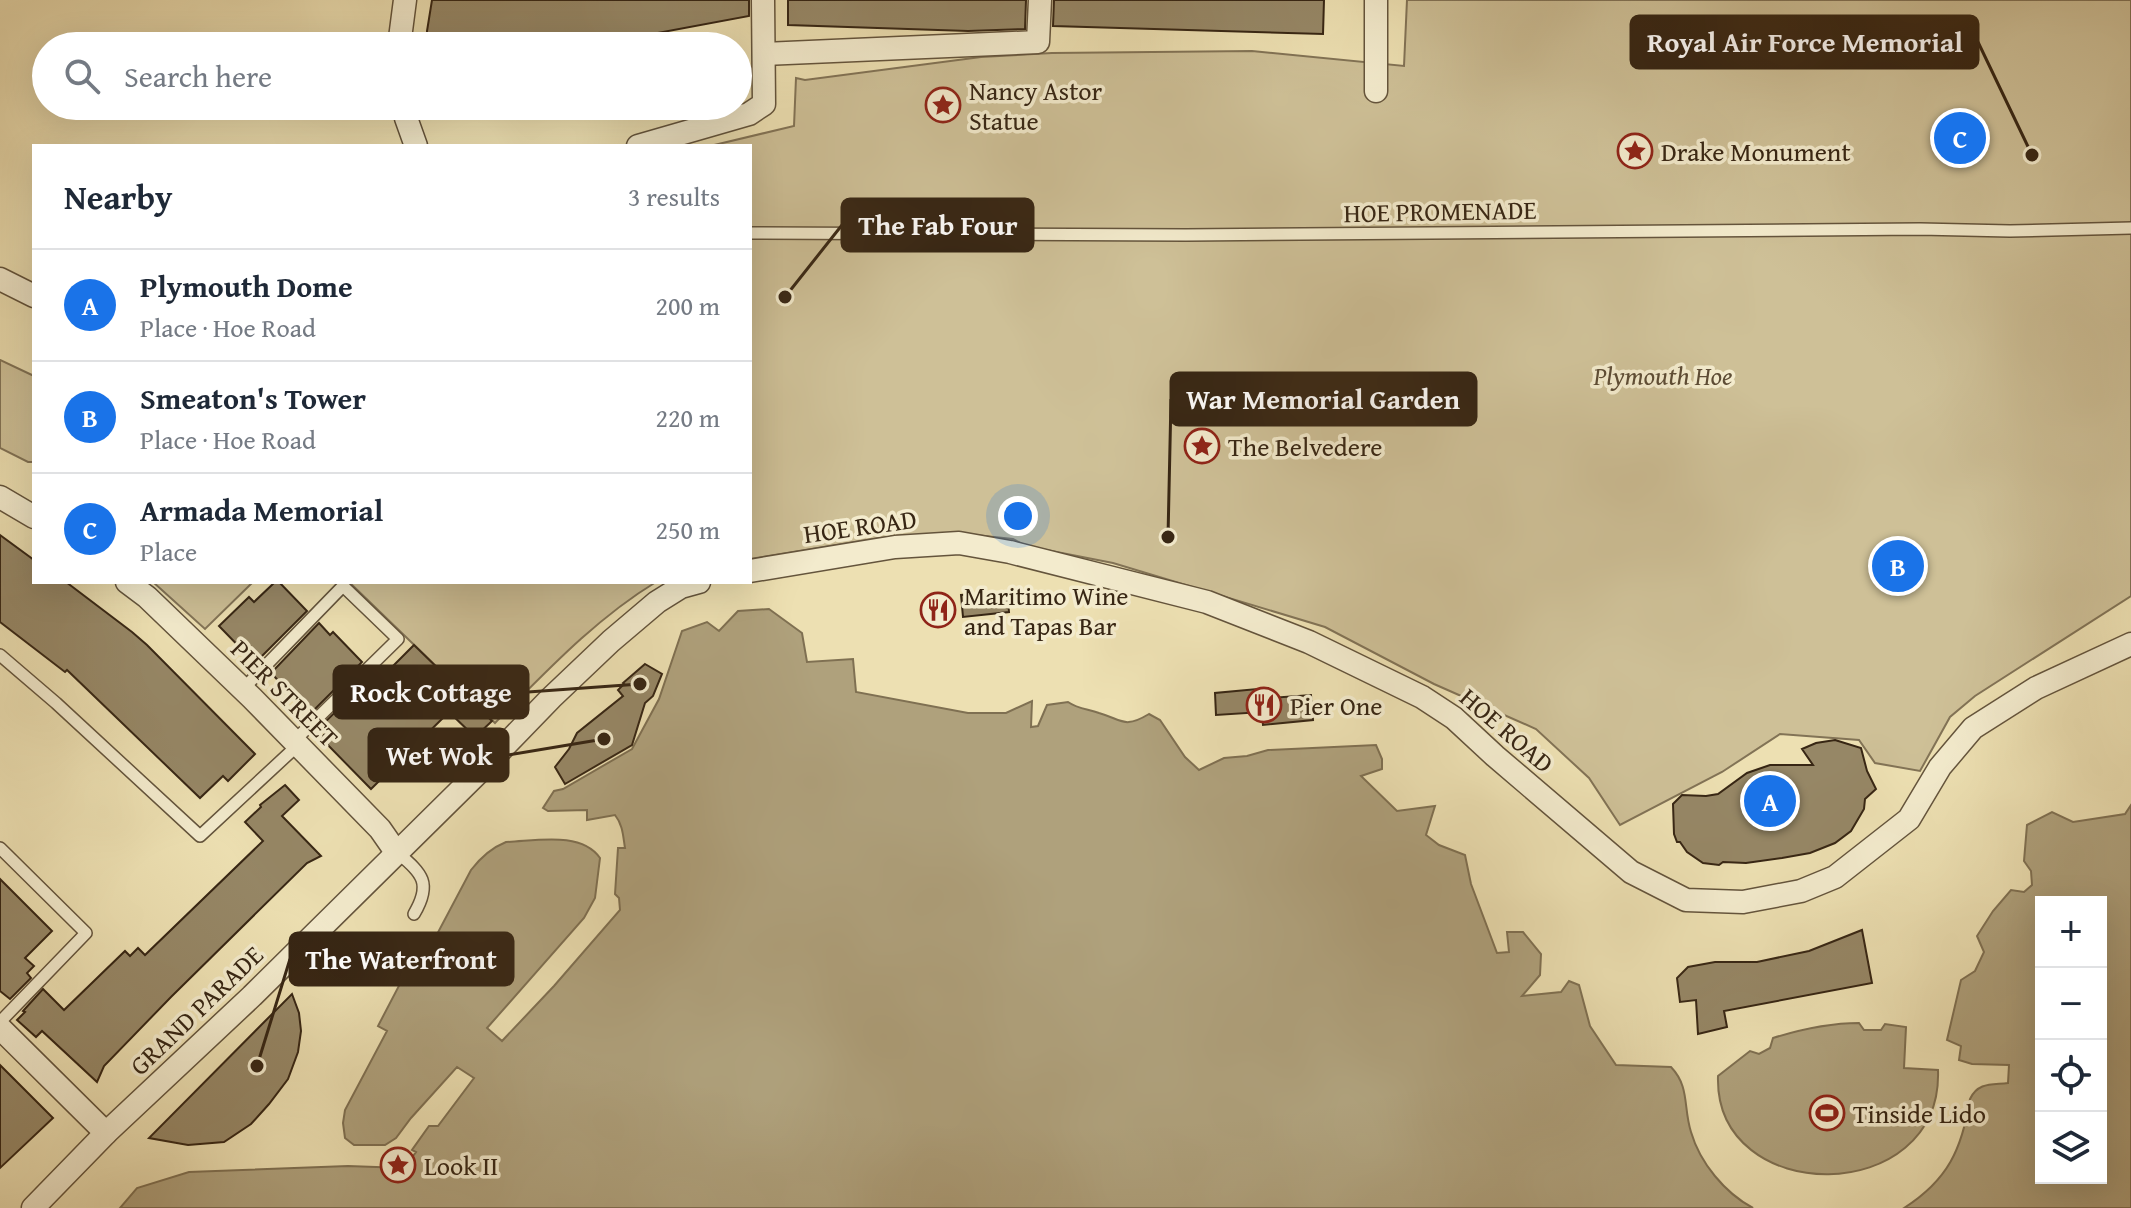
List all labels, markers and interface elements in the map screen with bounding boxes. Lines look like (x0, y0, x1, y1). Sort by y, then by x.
callout: Royal Air Force Memorial (1631, 16, 1978, 68)
text: Royal Air Force Memorial (1647, 21, 1963, 62)
search box (32, 32, 752, 120)
icon: search (60, 54, 104, 98)
text: Search here (124, 54, 272, 98)
place label: Nancy Astor Statue (969, 71, 1103, 140)
place icon: Nancy Astor Statue (924, 86, 962, 124)
pin: C (1934, 108, 1986, 168)
place icon: Drake Monument (1616, 132, 1654, 170)
place label: Drake Monument (1661, 132, 1851, 171)
text: Nearby (64, 172, 173, 221)
text: 3 results (628, 177, 720, 216)
street label: HOE PROMENADE (1343, 190, 1537, 232)
callout: The Fab Four (842, 199, 1033, 251)
text: The Fab Four (858, 204, 1018, 245)
text: Plymouth Dome (140, 264, 353, 308)
text: A (82, 286, 98, 325)
text: 200 m (655, 286, 720, 325)
text: Place · Hoe Road (140, 308, 316, 347)
park label: Plymouth Hoe (1593, 356, 1732, 395)
callout: War Memorial Garden (1171, 373, 1476, 425)
text: Smeaton's Tower (140, 376, 366, 420)
text: War Memorial Garden (1186, 378, 1460, 419)
text: B (82, 398, 98, 437)
text: 220 m (655, 398, 720, 437)
text: Place · Hoe Road (140, 420, 316, 459)
place icon: The Belvedere (1183, 427, 1221, 465)
place label: The Belvedere (1228, 427, 1382, 466)
text: Armada Memorial (140, 488, 383, 532)
your location (998, 496, 1038, 536)
street label: HOE ROAD (801, 499, 919, 553)
text: C (83, 510, 97, 549)
text: 250 m (655, 510, 720, 549)
text: Place (140, 532, 197, 571)
pin: B (1872, 536, 1924, 596)
place label: Maritimo Wine and Tapas Bar (964, 576, 1129, 645)
restaurant icon: Maritimo Wine and Tapas Bar (919, 591, 957, 629)
street label: PIER STREET (222, 630, 348, 756)
callout: Rock Cottage (334, 666, 528, 718)
text: Rock Cottage (350, 671, 512, 712)
street label: HOE ROAD (1451, 678, 1563, 782)
restaurant icon: Pier One (1245, 686, 1283, 724)
place label: Pier One (1290, 686, 1383, 725)
callout: Wet Wok (369, 729, 508, 781)
text: Wet Wok (386, 734, 493, 775)
pin: A (1744, 771, 1796, 831)
map controls (2035, 896, 2107, 1184)
button: + (2035, 896, 2107, 968)
callout: The Waterfront (290, 933, 513, 985)
street label: GRAND PARADE (120, 936, 272, 1084)
text: The Waterfront (305, 938, 497, 979)
button: − (2035, 968, 2107, 1040)
button: locate (2035, 1040, 2107, 1112)
sports icon: Tinside Lido (1808, 1094, 1846, 1132)
place label: Tinside Lido (1853, 1094, 1986, 1133)
button: layers (2035, 1112, 2107, 1184)
place icon: Look II (379, 1146, 417, 1184)
place label: Look II (424, 1146, 498, 1185)

